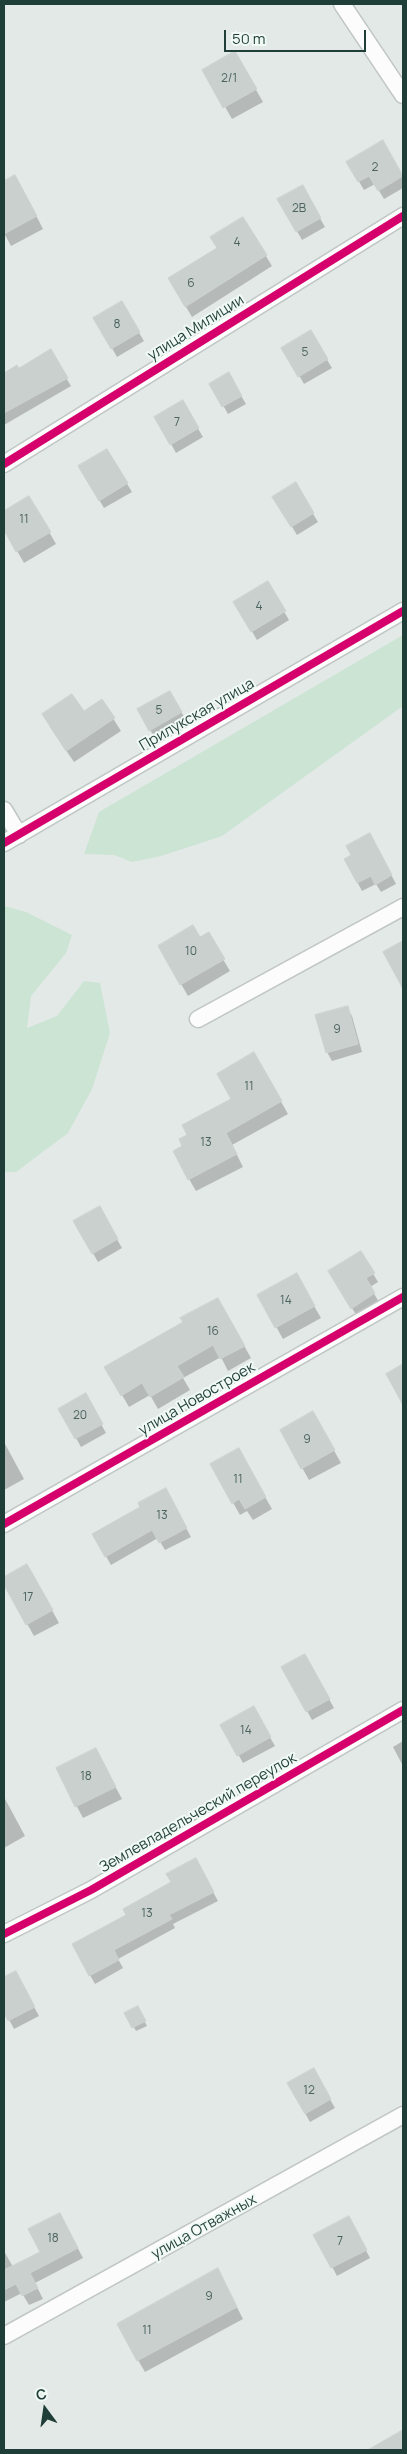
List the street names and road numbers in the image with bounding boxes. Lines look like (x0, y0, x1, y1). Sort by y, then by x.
street label: улица Милиции (145, 291, 247, 365)
street label: Прилукская улица (136, 675, 258, 755)
street label: улица Новостроек (136, 1358, 258, 1440)
street label: Землевладельческий переулок (96, 1749, 300, 1877)
street label: улица Отважных (148, 2191, 260, 2263)

